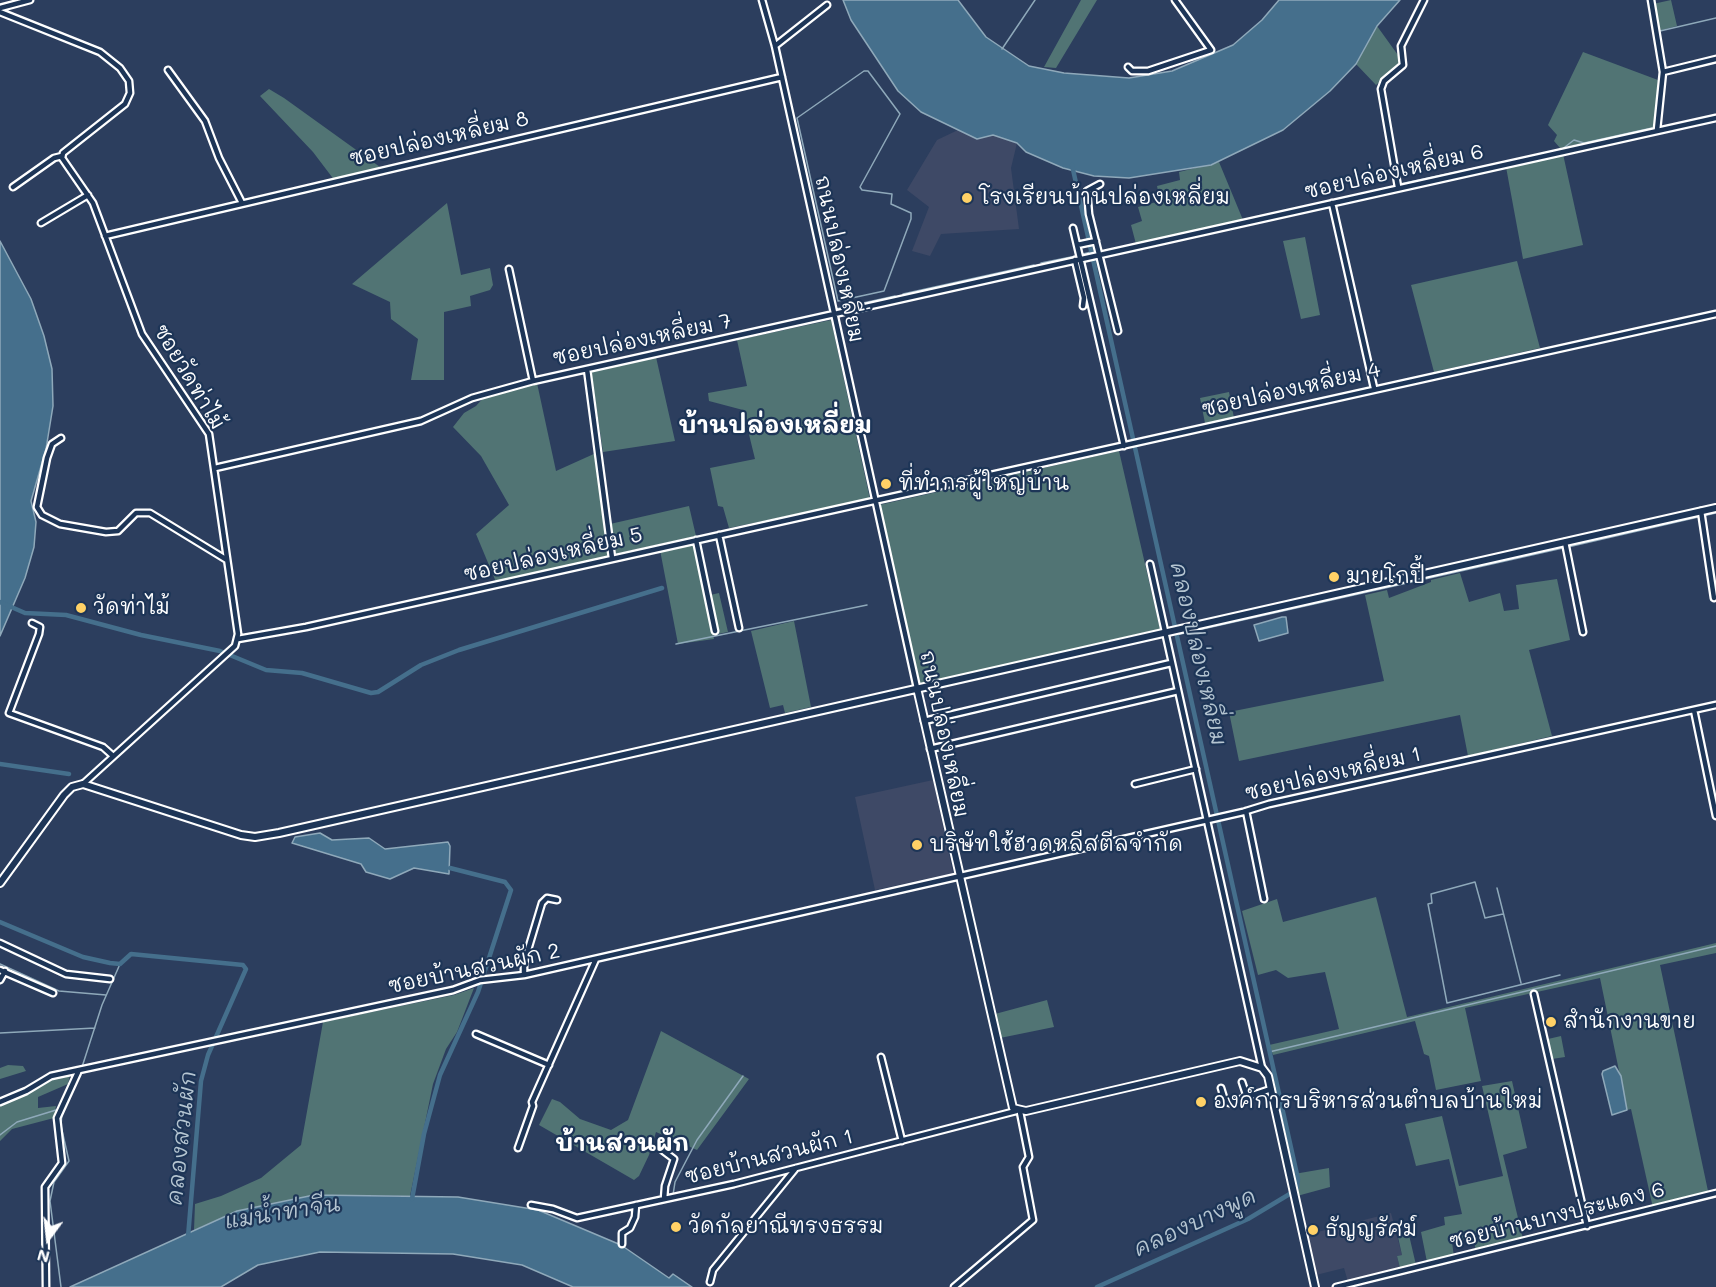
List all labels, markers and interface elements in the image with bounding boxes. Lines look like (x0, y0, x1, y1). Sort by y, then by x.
street label: ซอยปล่องเหลี่ยม 8 (347, 106, 531, 172)
street label: ซอยปล่องเหลี่ยม 6 (1302, 139, 1486, 205)
street label: ถนนปล่องเหลี่ยม (809, 173, 869, 345)
place label: โรงเรียนบ้านปล่องเหลี่ยม (979, 185, 1230, 211)
marker: โรงเรียนบ้านปล่องเหลี่ยม (960, 191, 974, 205)
street label: ซอยปล่องเหลี่ยม 7 (550, 309, 734, 371)
street label: ซอยวัดท่าไม้ (148, 320, 230, 434)
street label: ซอยปล่องเหลี่ยม 4 (1199, 357, 1383, 423)
district label: บ้านปล่องเหลี่ยม (678, 412, 872, 440)
place label: ที่ทำกรผู้ใหญ่บ้าน (898, 471, 1069, 497)
marker: ที่ทำกรผู้ใหญ่บ้าน (879, 477, 893, 491)
street label: ซอยปล่องเหลี่ยม 5 (461, 522, 645, 588)
water label: คลองปล่องเหลี่ยม (1164, 560, 1232, 748)
place label: มายโกปี้ (1346, 564, 1425, 590)
marker: มายโกปี้ (1327, 570, 1341, 584)
place label: วัดท่าไม้ (93, 595, 170, 621)
marker: วัดท่าไม้ (74, 601, 88, 615)
street label: ถนนปล่องเหลี่ยม (914, 648, 974, 820)
street label: ซอยปล่องเหลี่ยม 1 (1243, 741, 1423, 807)
place label: บริษัทใช้ฮวดหลีสตีลจำกัด (929, 832, 1183, 858)
marker: บริษัทใช้ฮวดหลีสตีลจำกัด (910, 838, 924, 852)
street label: ซอยบ้านสวนผัก 2 (386, 938, 562, 1000)
place label: สำนักงานขาย (1563, 1009, 1696, 1035)
marker: สำนักงานขาย (1544, 1015, 1558, 1029)
water label: คลองสวนผัก (162, 1070, 202, 1206)
place label: องค์การบริหารส่วนตำบลบ้านใหม่ (1213, 1089, 1542, 1115)
marker: องค์การบริหารส่วนตำบลบ้านใหม่ (1194, 1095, 1208, 1109)
street label: ซอยบ้านสวนผัก 1 (682, 1124, 856, 1190)
district label: บ้านสวนผัก (555, 1130, 689, 1158)
street label: ซอยบ้านบางประแดง 6 (1447, 1177, 1667, 1255)
water label: คลองบางพูด (1129, 1183, 1261, 1263)
water label: แม่น้ำท่าจีน (223, 1191, 343, 1235)
north arrow (18, 1209, 78, 1269)
place label: วัดกัลยาณีทรงธรรม (688, 1214, 883, 1240)
place label: ธัญญรัศม์ (1325, 1217, 1417, 1243)
marker: วัดกัลยาณีทรงธรรม (669, 1220, 683, 1234)
marker: ธัญญรัศม์ (1306, 1223, 1320, 1237)
text: N (35, 1245, 52, 1269)

